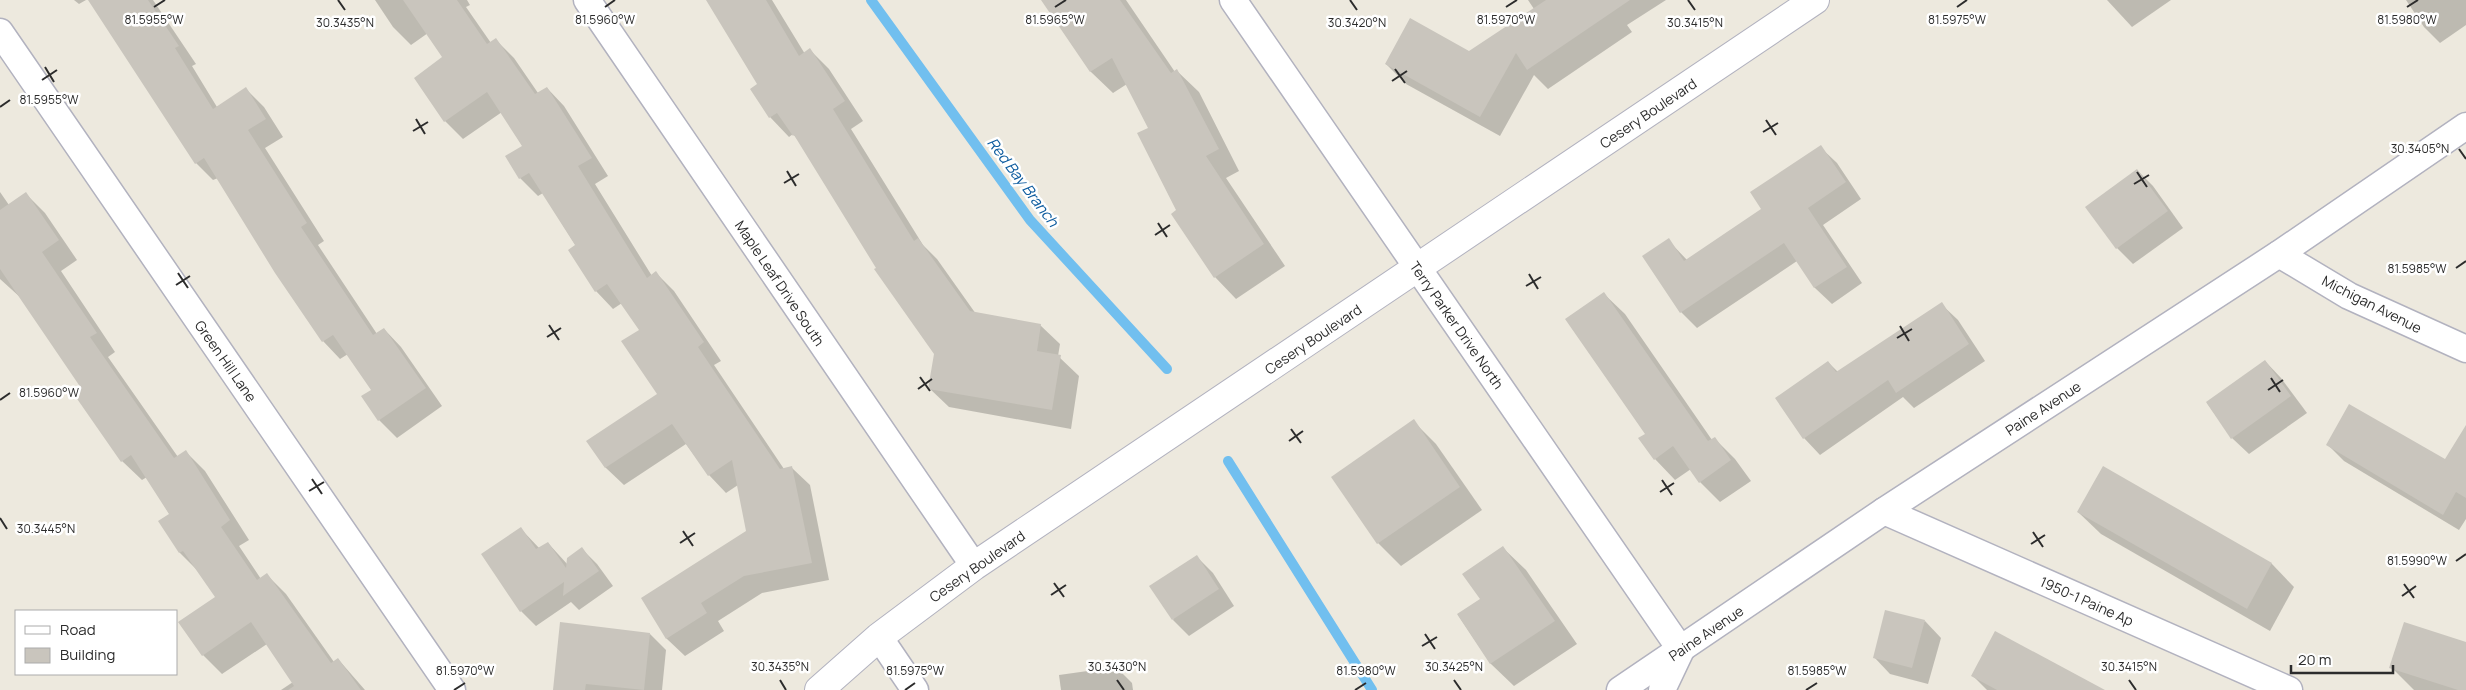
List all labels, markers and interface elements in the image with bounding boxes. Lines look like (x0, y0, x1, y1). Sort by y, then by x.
text: 81.5955°W (124, 11, 184, 28)
text: 81.5960°W (575, 11, 636, 28)
text: 81.5965°W (1025, 11, 1086, 28)
text: 81.5970°W (1477, 11, 1536, 28)
text: 81.5975°W (1928, 11, 1987, 28)
text: 81.5980°W (2377, 11, 2438, 28)
text: 30.3435°N (316, 14, 374, 31)
text: 30.3420°N (1328, 14, 1386, 31)
text: 30.3415°N (1667, 14, 1723, 31)
street label: Cesery Boulevard (1596, 74, 1700, 152)
text: 81.5955°W (19, 91, 79, 108)
water label: Red Bay Branch (982, 133, 1064, 232)
text: 30.3405°N (2391, 140, 2449, 157)
street label: Maple Leaf Drive South (731, 217, 829, 349)
street label: Terry Parker Drive North (1406, 257, 1508, 393)
text: 81.5985°W (2387, 260, 2447, 277)
street label: Michigan Avenue (2319, 271, 2425, 337)
street label: Cesery Boulevard (1261, 300, 1365, 378)
street label: Green Hill Lane (191, 316, 261, 406)
street label: Paine Avenue (2002, 377, 2084, 439)
text: 81.5960°W (19, 384, 80, 401)
text: 30.3445°N (17, 520, 75, 537)
street label: Cesery Boulevard (925, 526, 1029, 606)
text: 81.5990°W (2387, 552, 2448, 569)
street label: 1950-1 Paine Ap (2037, 572, 2137, 630)
street label: Paine Avenue (1665, 601, 1747, 665)
legend (15, 610, 178, 675)
text: Road (60, 619, 96, 640)
scale bar (2291, 642, 2394, 674)
text: Building (60, 644, 115, 665)
text: 20 m (2298, 649, 2331, 670)
text: 30.3435°N (751, 658, 809, 675)
text: 30.3430°N (1088, 658, 1146, 675)
text: 30.3425°N (1425, 658, 1483, 675)
text: 30.3415°N (2101, 658, 2157, 675)
text: 81.5970°W (436, 662, 495, 679)
text: 81.5975°W (886, 662, 945, 679)
text: 81.5980°W (1336, 662, 1397, 679)
text: 81.5985°W (1787, 662, 1847, 679)

